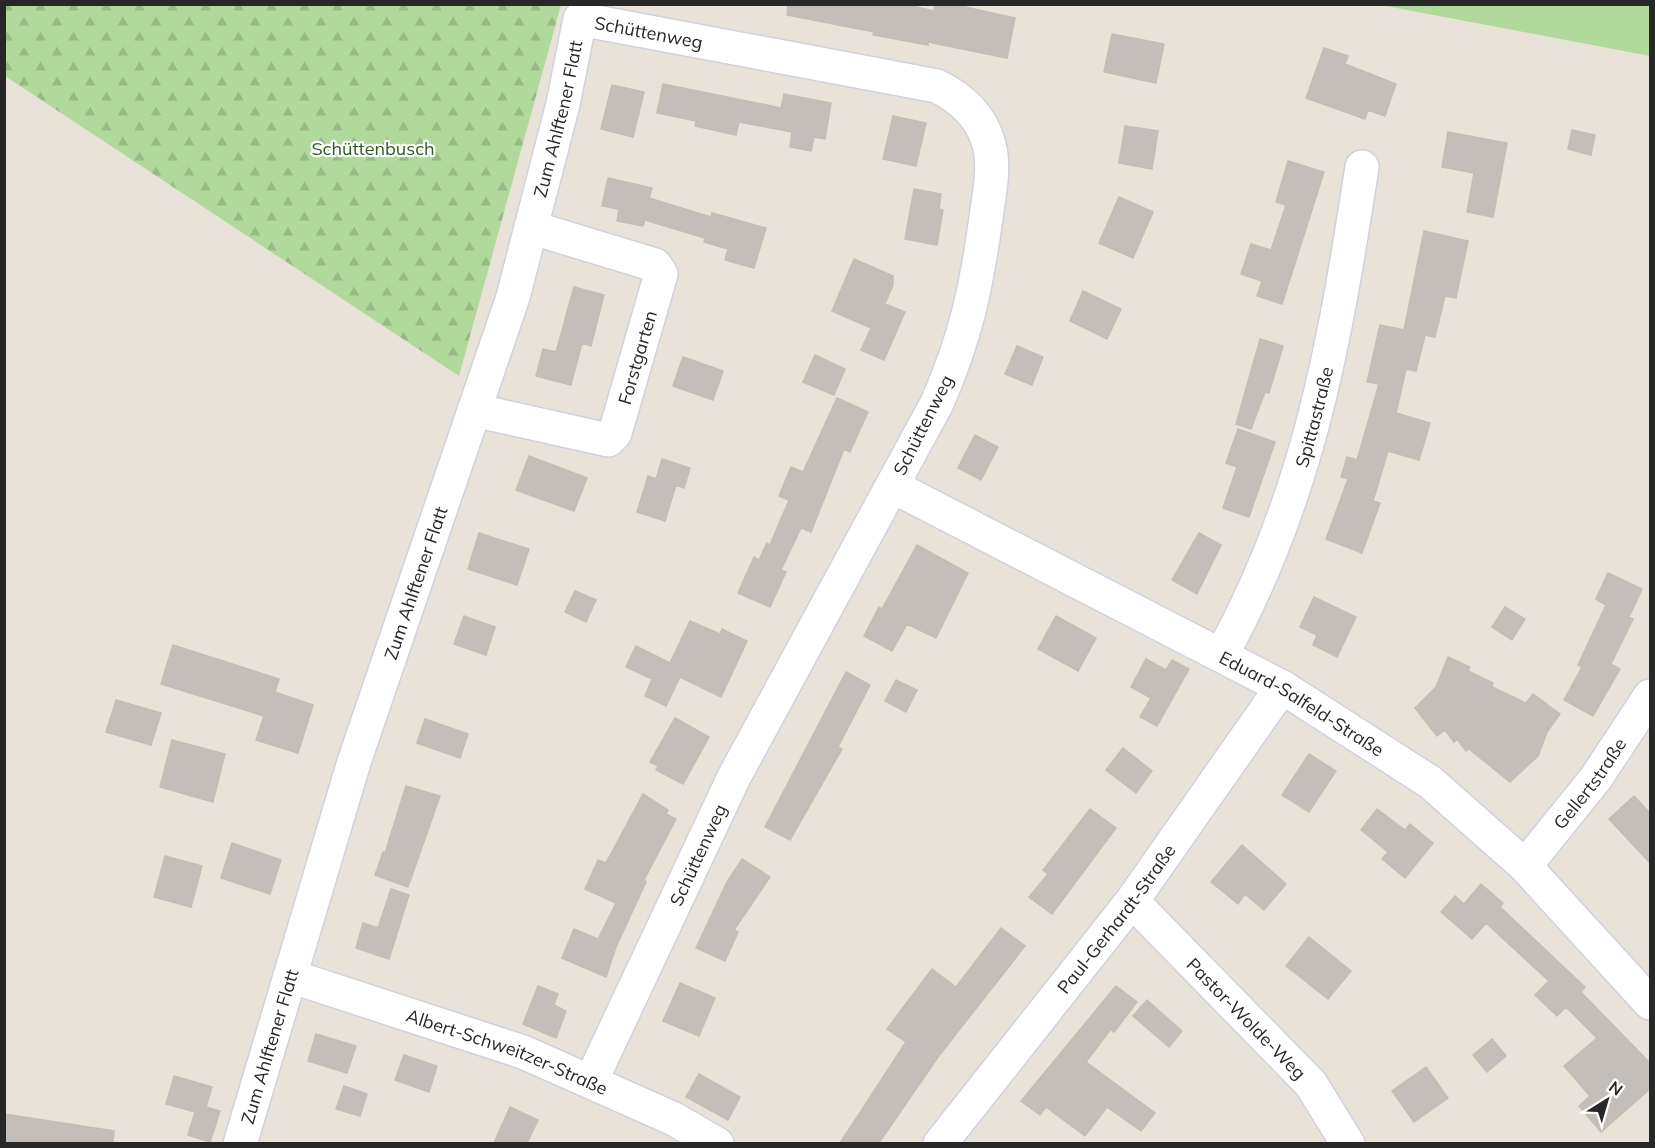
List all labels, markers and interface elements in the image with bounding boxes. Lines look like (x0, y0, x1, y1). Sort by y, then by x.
street label: Schüttenweg (593, 10, 705, 53)
street label: Zum Ahlftener Flatt (528, 38, 587, 200)
park label: Schüttenbusch (311, 137, 435, 160)
street label: Forstgarten (612, 308, 661, 407)
street label: Spittastraße (1289, 364, 1338, 470)
street label: Schüttenweg (888, 371, 958, 479)
street label: Zum Ahlftener Flatt (378, 503, 452, 662)
street label: Eduard-Salfeld-Straße (1216, 645, 1388, 761)
street label: Gellertstraße (1548, 733, 1631, 834)
street label: Schüttenweg (664, 800, 732, 910)
street label: Paul-Gerhardt-Straße (1052, 839, 1180, 998)
street label: Pastor-Wolde-Weg (1182, 953, 1311, 1084)
street label: Zum Ahlftener Flatt (235, 966, 303, 1126)
street label: Albert-Schweitzer-Straße (404, 1003, 612, 1100)
north arrow (1577, 1070, 1637, 1130)
text: N (1605, 1076, 1627, 1100)

